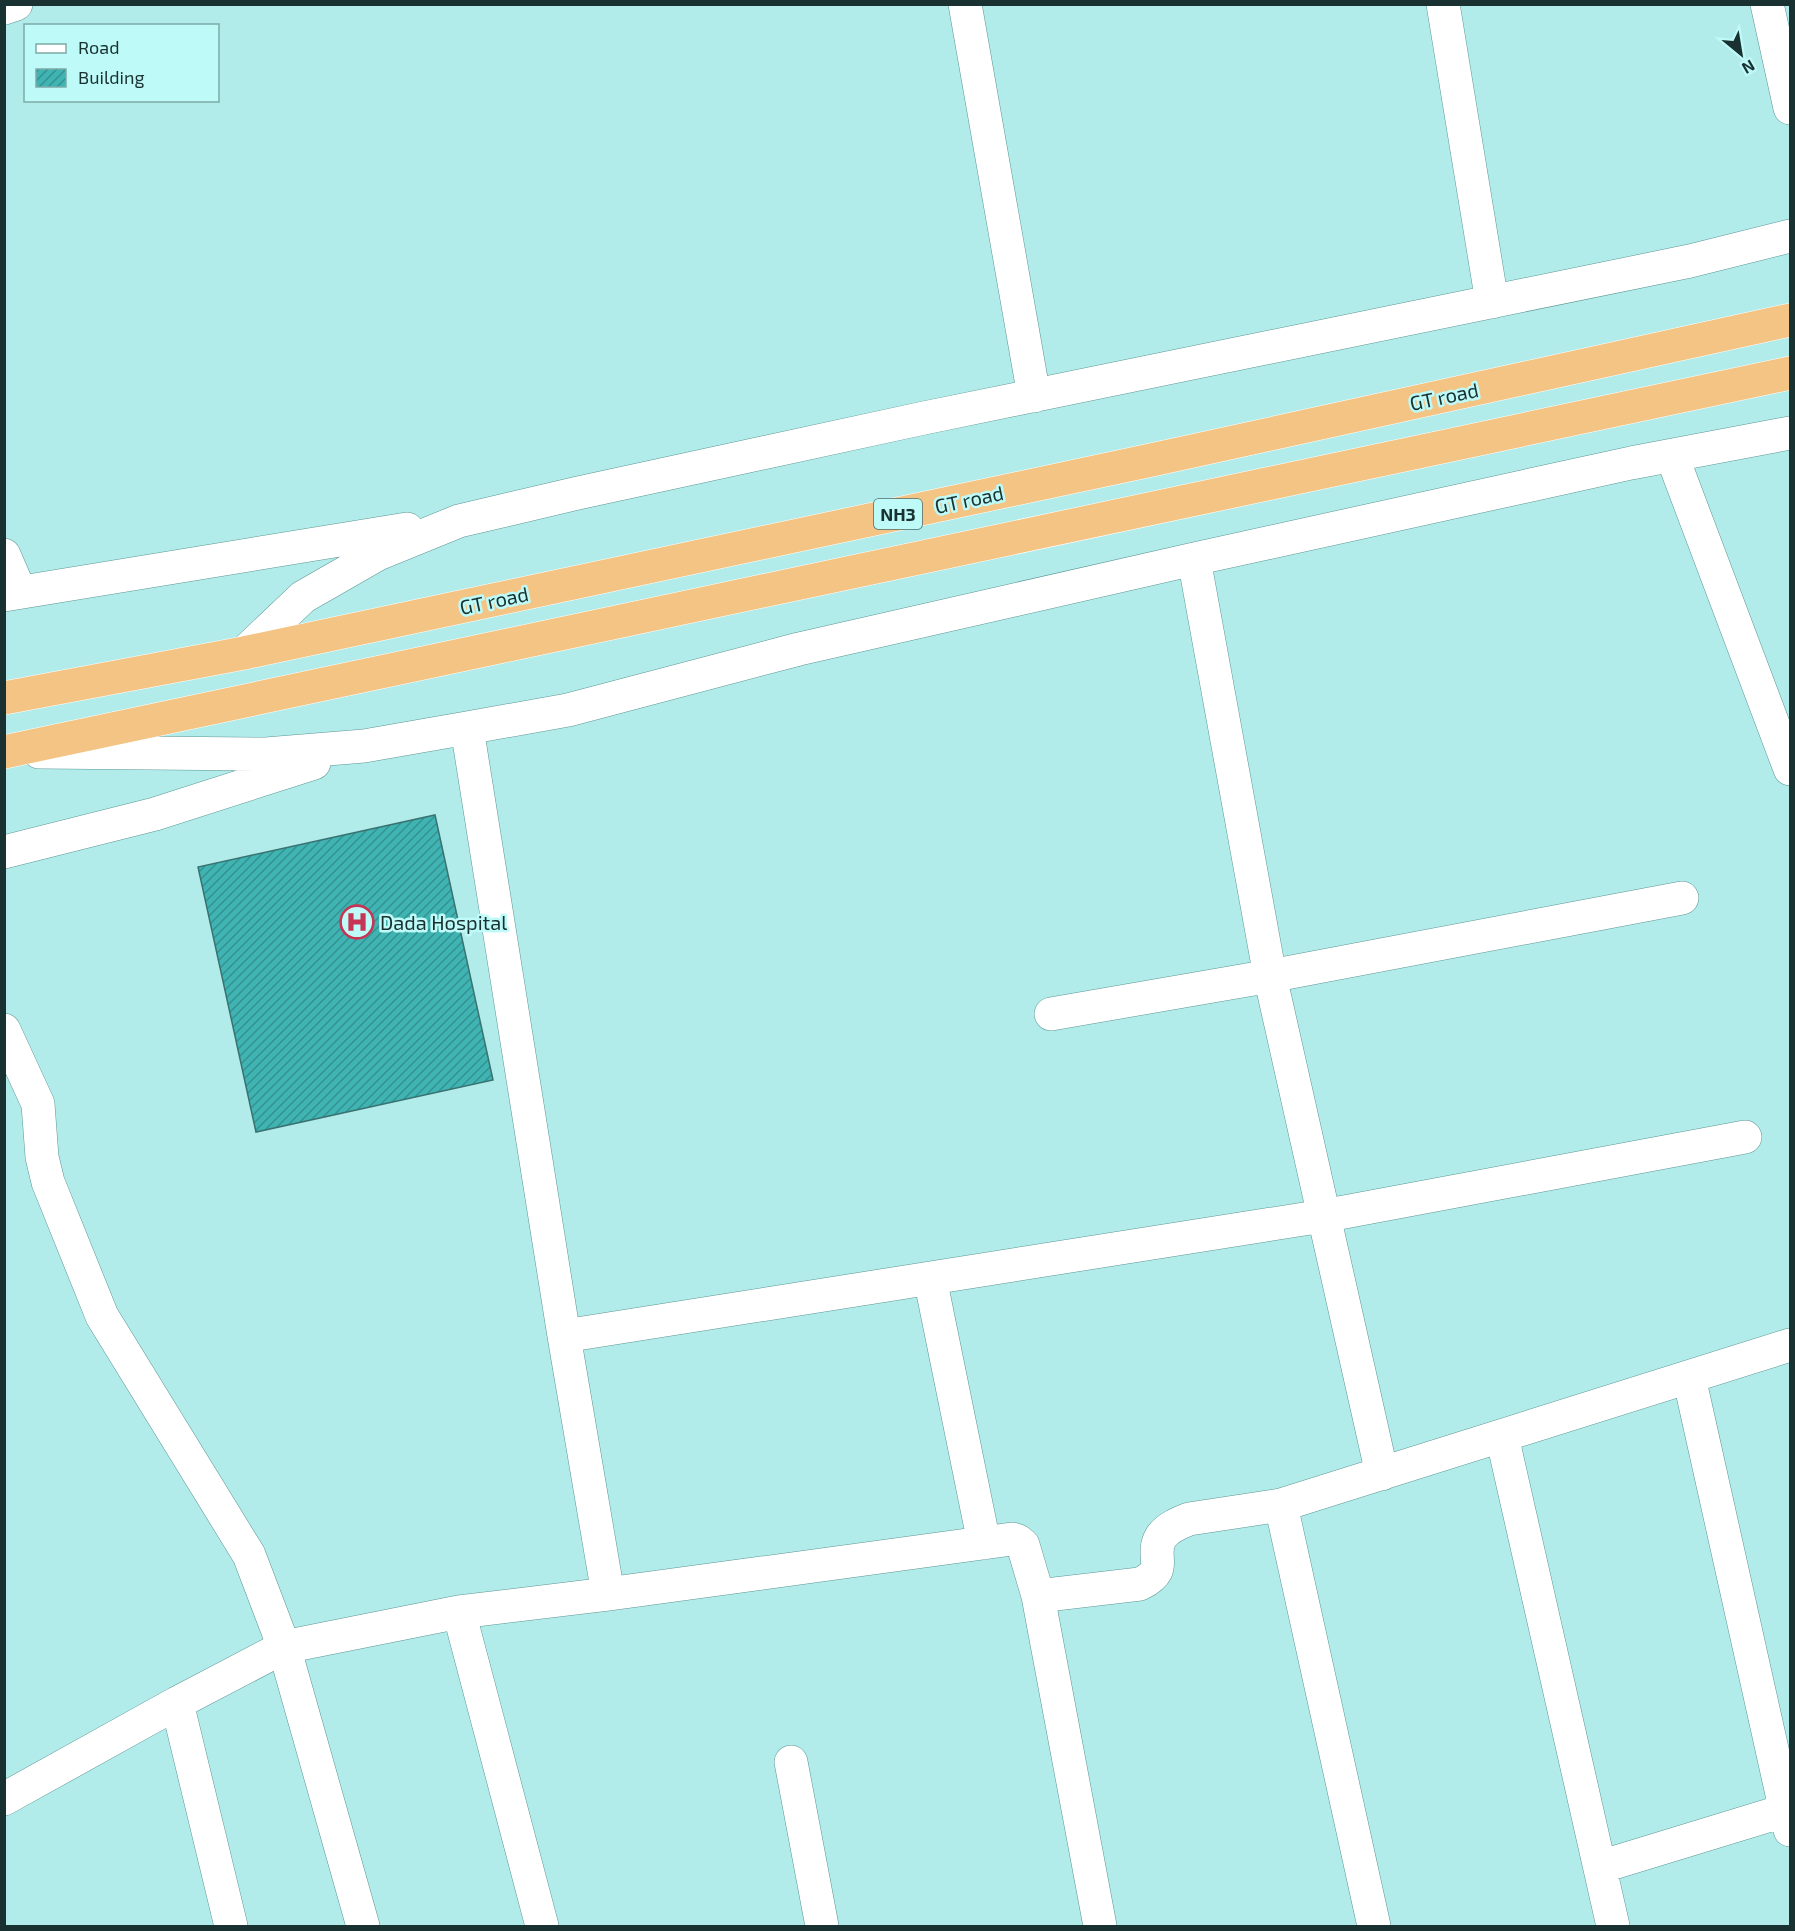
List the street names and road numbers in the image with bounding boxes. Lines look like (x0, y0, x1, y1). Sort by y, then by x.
street label: GT road (1407, 377, 1481, 415)
street label: GT road (932, 480, 1006, 518)
road number: NH3 (874, 499, 922, 529)
street label: GT road (457, 581, 531, 619)

